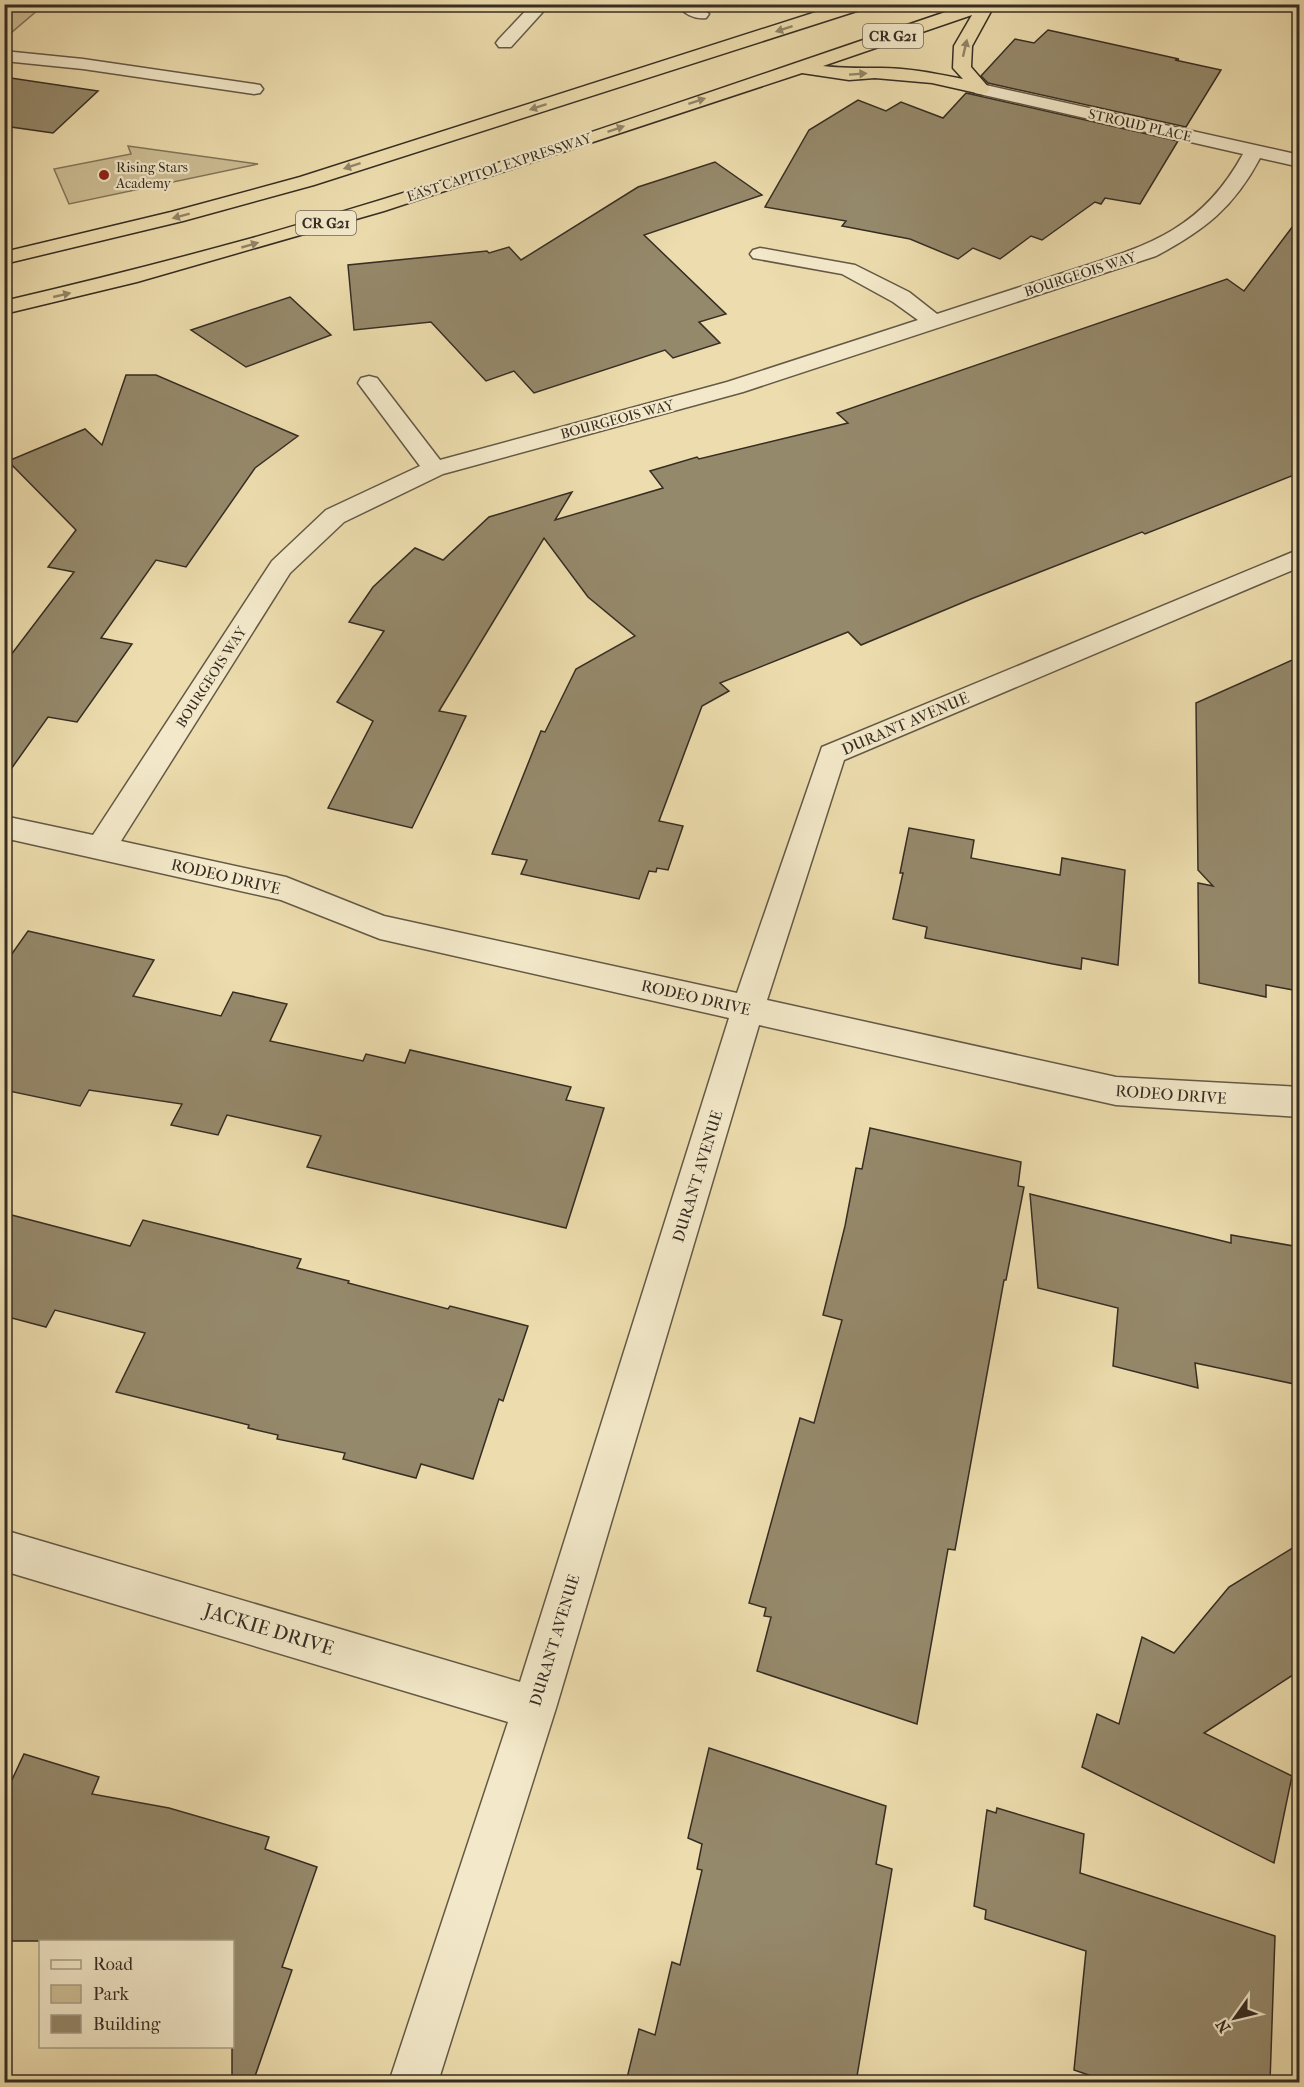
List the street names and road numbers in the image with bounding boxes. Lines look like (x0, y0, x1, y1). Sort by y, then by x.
road number: CR G21 (863, 24, 923, 48)
street label: STROUD PLACE (1086, 105, 1194, 146)
street label: EAST CAPITOL EXPRESSWAY (404, 129, 594, 205)
road number: CR G21 (296, 211, 356, 235)
street label: BOURGEOIS WAY (1022, 248, 1139, 301)
street label: BOURGEOIS WAY (559, 396, 676, 443)
street label: BOURGEOIS WAY (172, 623, 251, 731)
street label: DURANT AVENUE (839, 688, 972, 759)
street label: RODEO DRIVE (169, 855, 283, 898)
street label: RODEO DRIVE (639, 976, 753, 1019)
street label: RODEO DRIVE (1115, 1081, 1228, 1108)
street label: DURANT AVENUE (668, 1108, 727, 1244)
street label: DURANT AVENUE (525, 1572, 584, 1708)
street label: JACKIE DRIVE (199, 1598, 337, 1660)

